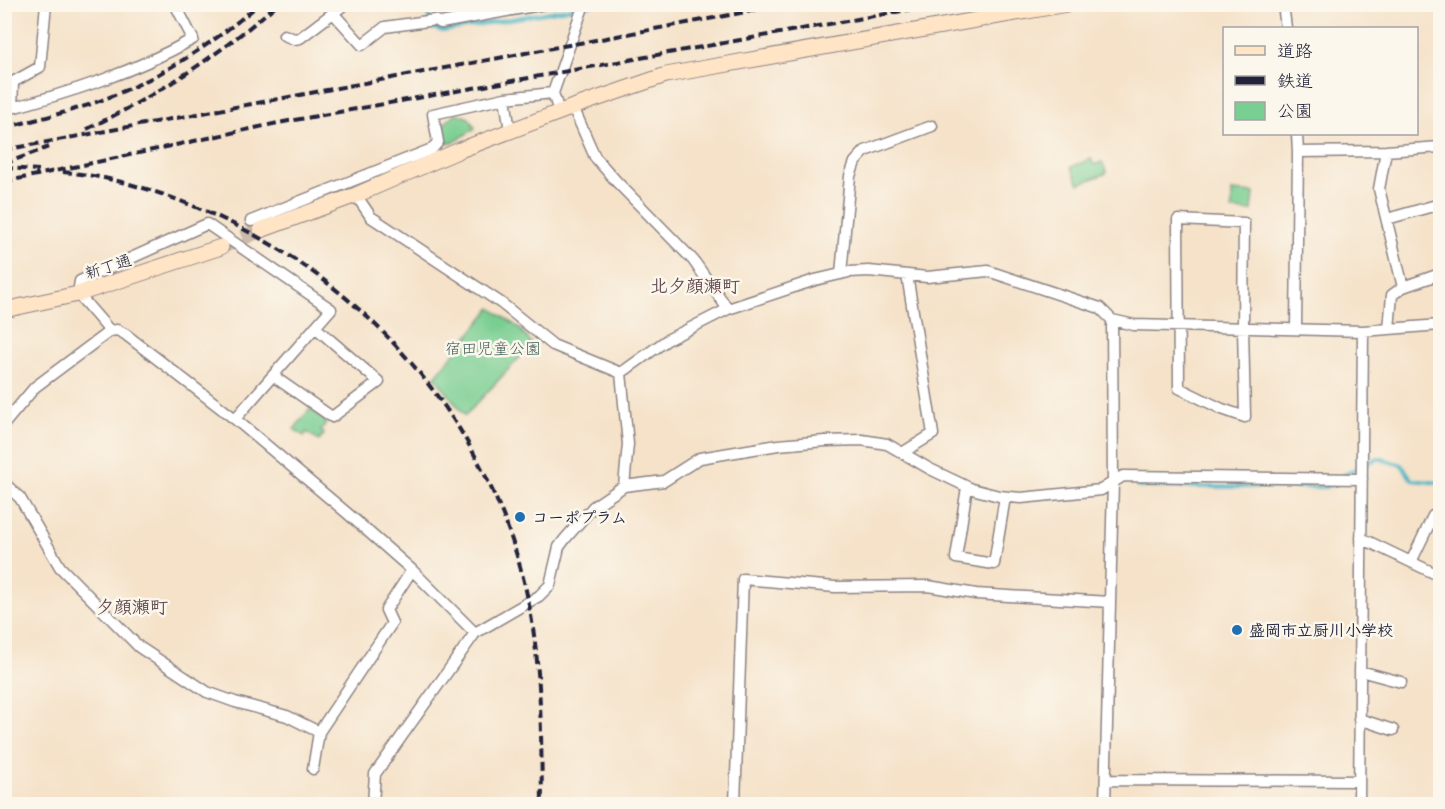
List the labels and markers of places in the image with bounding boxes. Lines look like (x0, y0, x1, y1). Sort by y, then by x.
place label: コーポプラム (532, 503, 627, 532)
marker: コーポプラム (513, 510, 527, 524)
place label: 盛岡市立厨川小学校 (1249, 616, 1393, 645)
marker: 盛岡市立厨川小学校 (1230, 623, 1244, 637)

